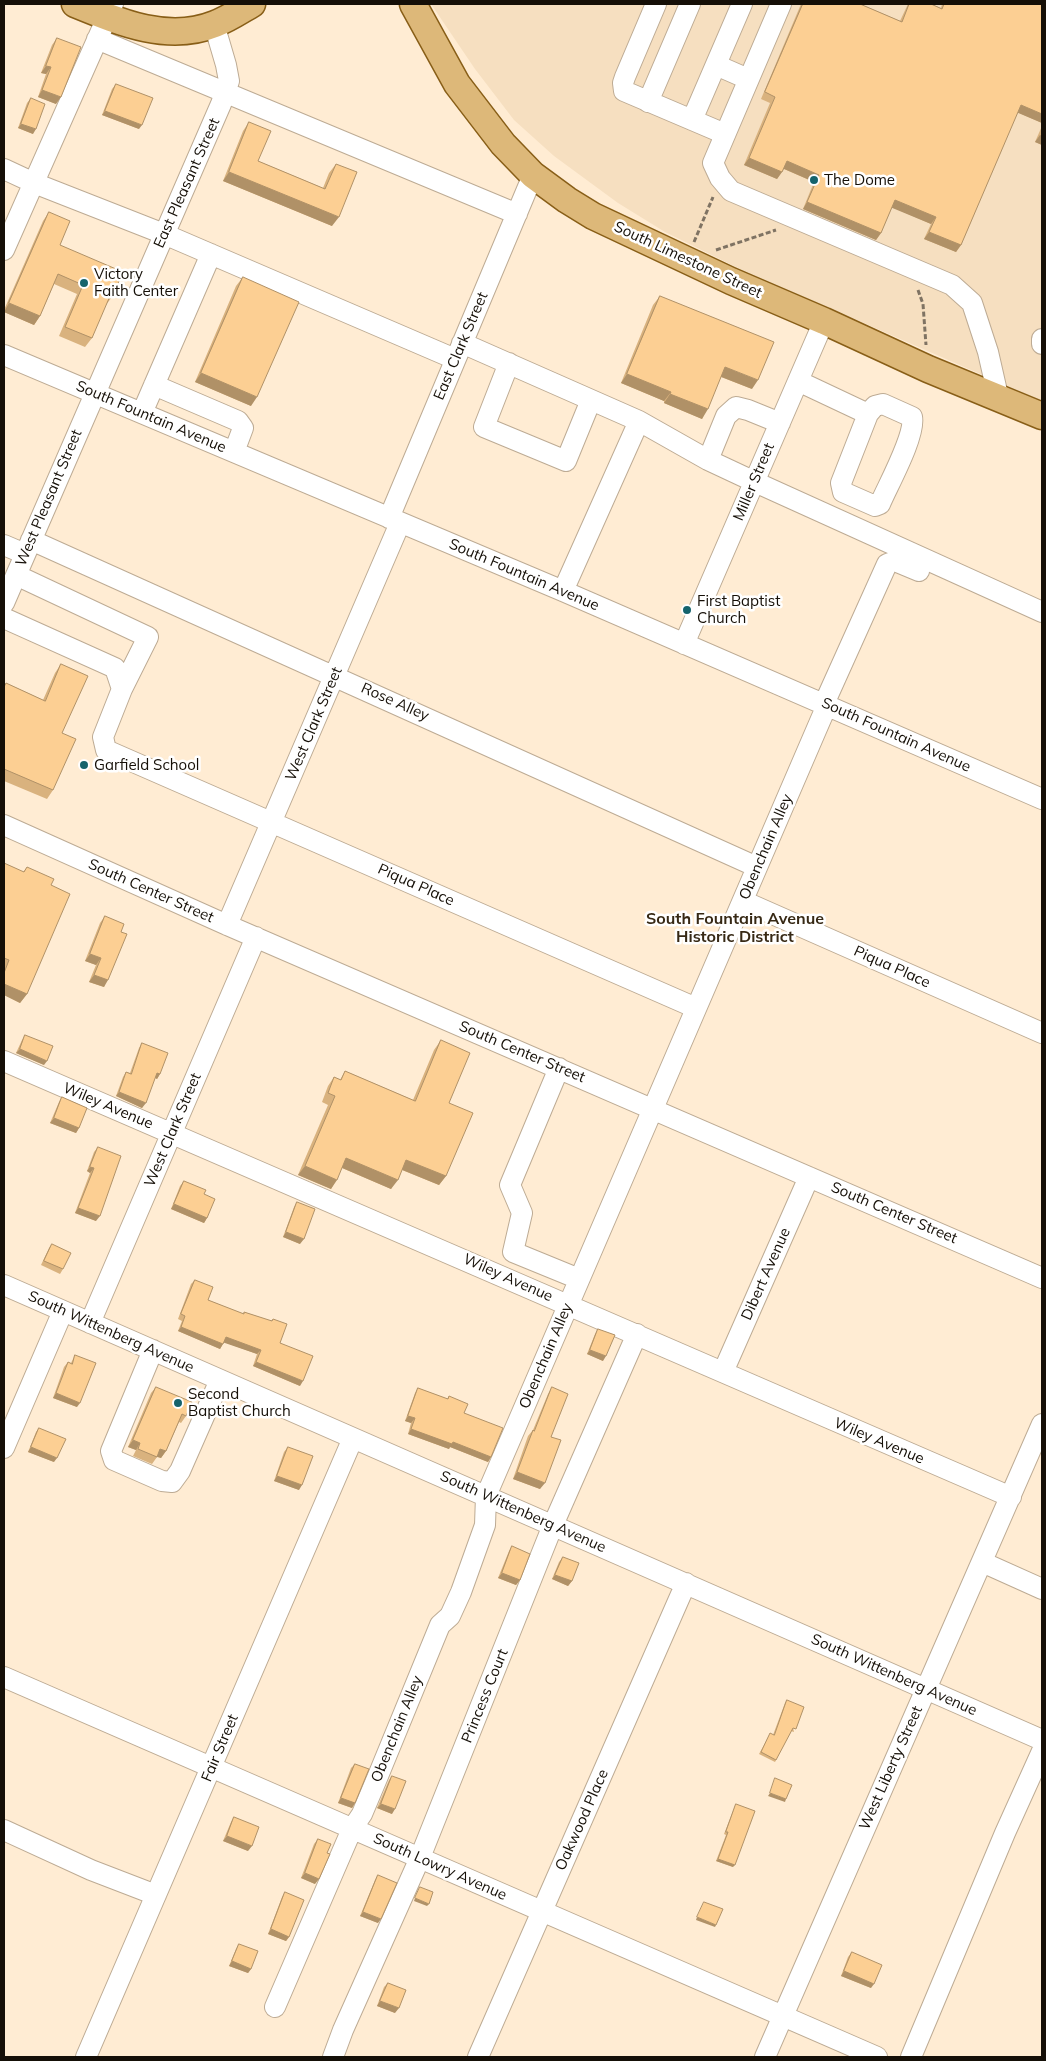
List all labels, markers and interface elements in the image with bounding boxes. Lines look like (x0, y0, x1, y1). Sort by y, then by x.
street label: East Pleasant Street (150, 115, 224, 251)
place label: The Dome (824, 171, 895, 189)
marker: The Dome (808, 174, 820, 186)
street label: South Limestone Street (611, 218, 765, 302)
place label: Victory Faith Center (94, 265, 178, 300)
marker: Victory Faith Center (78, 277, 90, 289)
street label: East Clark Street (430, 289, 492, 403)
street label: South Fountain Avenue (73, 377, 229, 457)
street label: West Pleasant Street (12, 427, 86, 569)
street label: Miller Street (730, 440, 778, 524)
street label: South Fountain Avenue (446, 535, 602, 615)
place label: First Baptist Church (697, 592, 780, 627)
marker: First Baptist Church (681, 604, 693, 616)
street label: West Clark Street (282, 664, 346, 784)
street label: Rose Alley (358, 679, 432, 725)
street label: South Fountain Avenue (819, 694, 973, 776)
place label: Garfield School (94, 756, 199, 774)
marker: Garfield School (78, 759, 90, 771)
street label: Obenchain Alley (736, 791, 796, 903)
street label: South Center Street (86, 855, 216, 927)
street label: Piqua Place (375, 860, 457, 910)
district label: South Fountain Avenue Historic District (646, 909, 824, 947)
street label: Piqua Place (851, 942, 933, 992)
street label: South Center Street (456, 1017, 588, 1087)
street label: West Clark Street (141, 1070, 205, 1190)
street label: Wiley Avenue (60, 1079, 156, 1133)
street label: South Center Street (828, 1178, 960, 1248)
street label: Dibert Avenue (738, 1225, 794, 1323)
street label: Wiley Avenue (460, 1250, 556, 1306)
street label: South Wittenberg Avenue (25, 1287, 197, 1377)
street label: Obenchain Alley (516, 1300, 576, 1412)
place label: Second Baptist Church (188, 1385, 291, 1420)
marker: Second Baptist Church (172, 1397, 184, 1409)
street label: Wiley Avenue (831, 1414, 927, 1468)
street label: South Wittenberg Avenue (437, 1467, 609, 1557)
street label: South Wittenberg Avenue (808, 1630, 980, 1720)
street label: Princess Court (458, 1646, 512, 1746)
street label: Obenchain Alley (367, 1673, 427, 1785)
street label: West Liberty Street (856, 1703, 926, 1833)
street label: Fair Street (198, 1712, 242, 1784)
street label: Oakwood Place (552, 1767, 612, 1873)
street label: South Lowry Avenue (371, 1829, 509, 1905)

